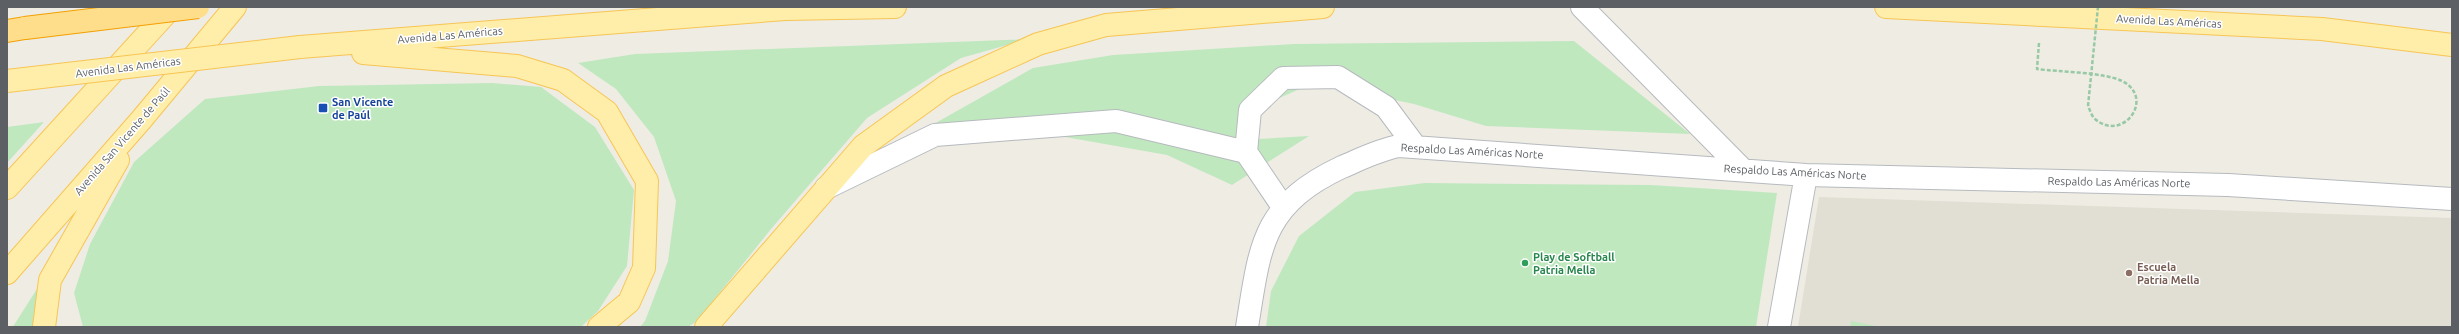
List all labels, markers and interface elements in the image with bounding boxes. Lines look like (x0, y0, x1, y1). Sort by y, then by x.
street label: Avenida Las Américas (2116, 12, 2222, 30)
street label: Avenida Las Américas (397, 24, 503, 46)
street label: Avenida Las Américas (75, 55, 181, 79)
street label: Avenida San Vicente de Paúl (72, 85, 172, 197)
place label: San Vicente de Paúl (332, 96, 393, 121)
marker: San Vicente de Paúl (317, 102, 329, 114)
street label: Respaldo Las Américas Norte (1400, 141, 1544, 161)
street label: Respaldo Las Américas Norte (1723, 162, 1867, 182)
street label: Respaldo Las Américas Norte (2047, 175, 2191, 189)
place label: Play de Softball Patria Mella (1533, 251, 1615, 276)
marker: Play de Softball Patria Mella (1520, 258, 1530, 268)
place label: Escuela Patria Mella (2137, 261, 2200, 286)
marker: Escuela Patria Mella (2124, 268, 2134, 278)

